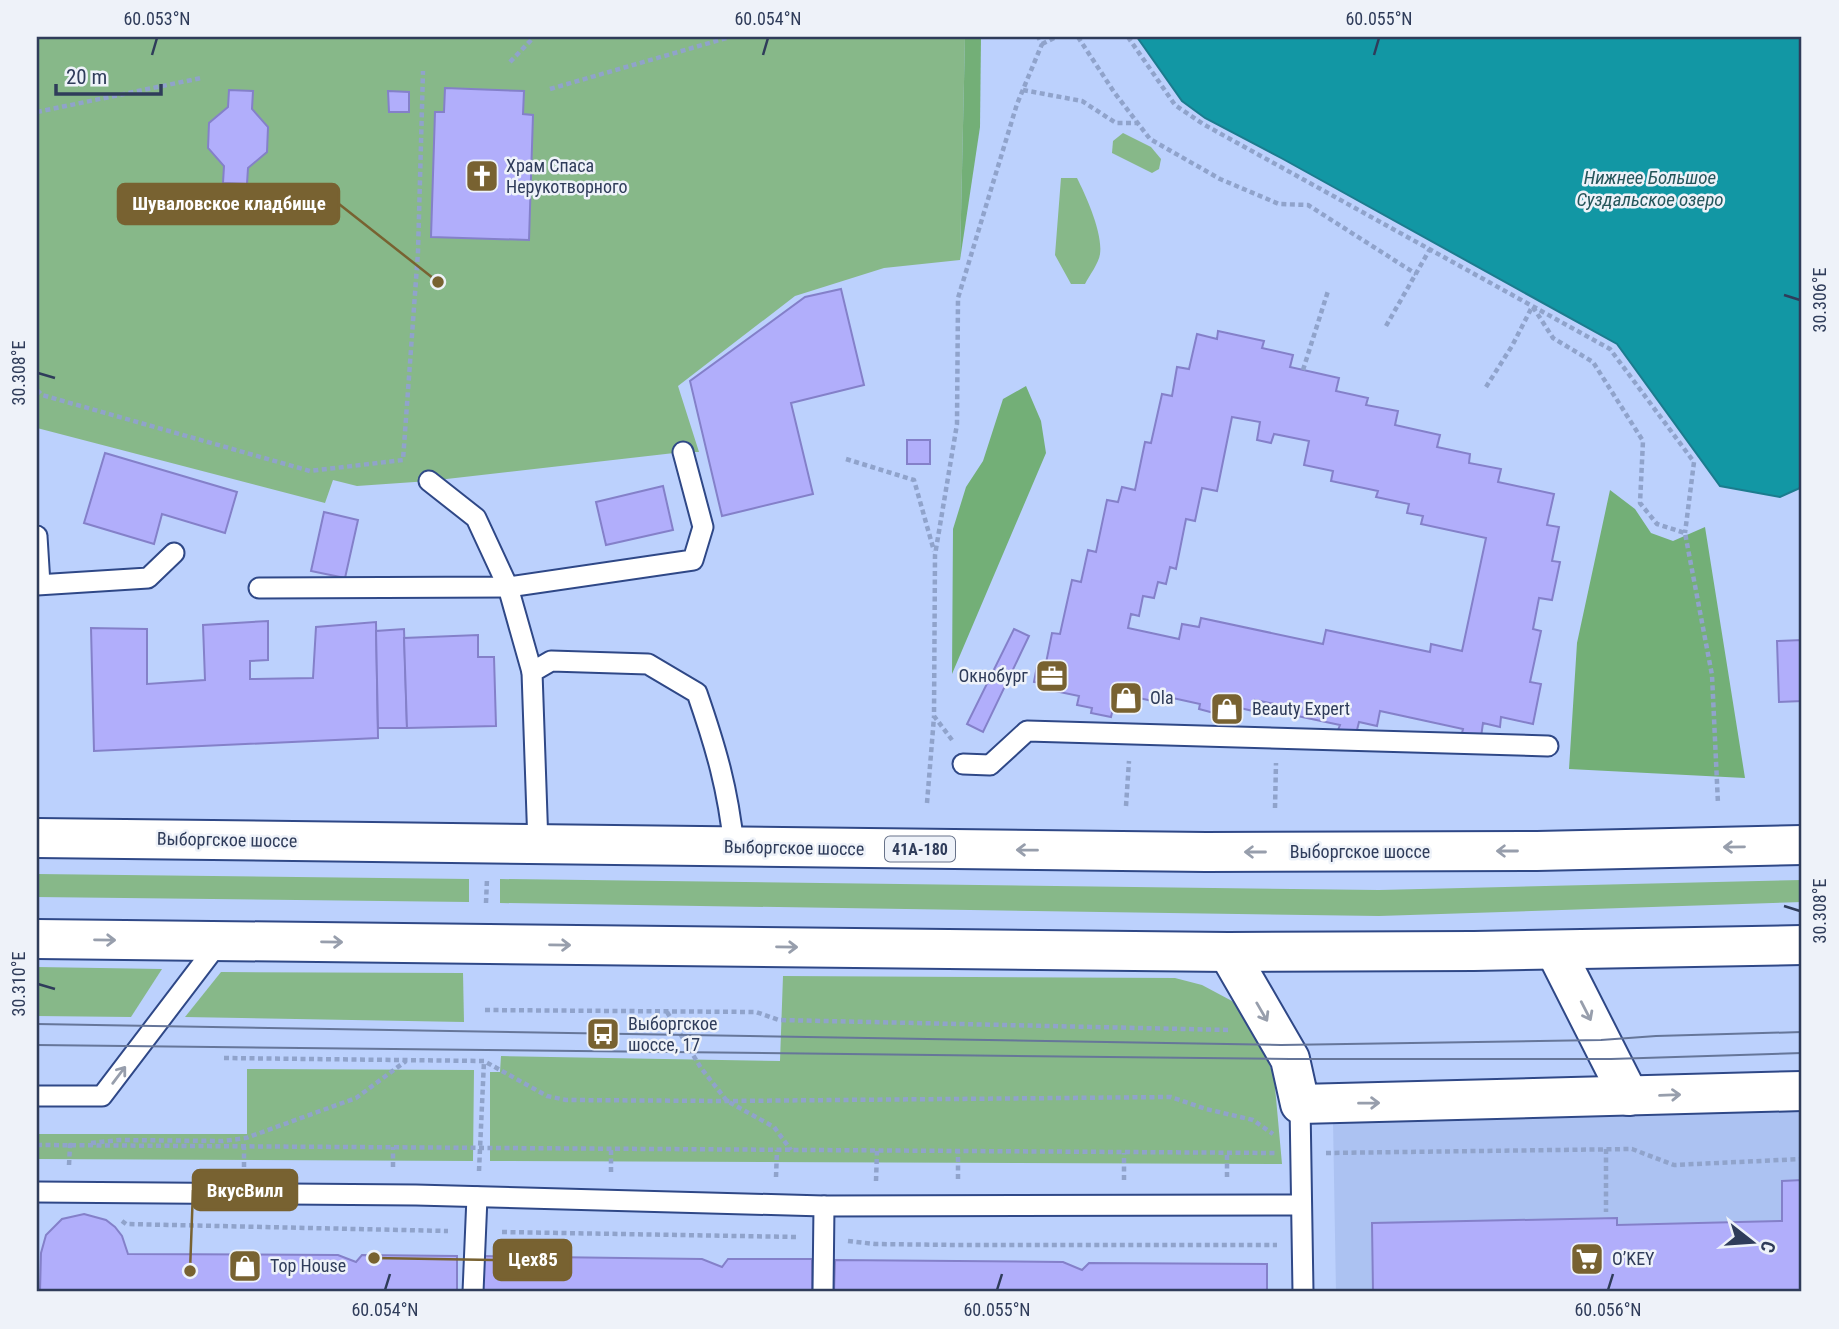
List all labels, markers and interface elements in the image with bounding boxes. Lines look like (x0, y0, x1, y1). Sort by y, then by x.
text: 60.053°N (123, 8, 191, 29)
text: 60.054°N (734, 8, 802, 29)
text: 60.055°N (1345, 8, 1413, 29)
scale bar (56, 52, 161, 96)
text: 20 m (66, 65, 107, 89)
place label: Храм Спаса Нерукотворного (506, 155, 628, 197)
church icon: Храм Спаса Нерукотворного (463, 157, 501, 195)
water label: Нижнее Большое Суздальское озеро (1576, 166, 1724, 211)
callout: Шуваловское кладбище (118, 184, 339, 224)
text: Шуваловское кладбище (132, 192, 326, 215)
text: 30.306°E (1809, 268, 1830, 332)
text: 30.308°E (8, 341, 29, 405)
office icon: Окнобург (1033, 657, 1071, 695)
place label: Окнобург (959, 665, 1028, 686)
shop icon: Ola (1107, 679, 1145, 717)
place label: Ola (1150, 687, 1174, 708)
shop icon: Beauty Expert (1208, 690, 1246, 728)
place label: Beauty Expert (1252, 698, 1350, 719)
street label: Выборгское шоссе (157, 828, 297, 851)
street label: Выборгское шоссе (724, 836, 864, 859)
road number: 41А-180 (885, 836, 955, 862)
one-way arrow (1723, 840, 1746, 853)
street label: Выборгское шоссе (1290, 841, 1430, 862)
one-way arrow (1016, 843, 1039, 857)
one-way arrow (1495, 844, 1518, 858)
one-way arrow (1243, 845, 1266, 859)
text: 30.308°E (1809, 879, 1830, 943)
one-way arrow (93, 933, 116, 947)
one-way arrow (321, 935, 344, 949)
one-way arrow (548, 938, 571, 951)
one-way arrow (776, 940, 799, 954)
text: 30.310°E (8, 952, 29, 1016)
one-way arrow (1580, 1000, 1594, 1021)
one-way arrow (1255, 1001, 1269, 1021)
place label: Выборгское шоссе, 17 (628, 1013, 717, 1055)
bus stop icon: Выборгское шоссе, 17 (584, 1015, 622, 1053)
one-way arrow (111, 1066, 126, 1085)
one-way arrow (1658, 1088, 1681, 1102)
one-way arrow (1357, 1096, 1380, 1109)
callout: ВкусВилл (193, 1170, 297, 1210)
text: ВкусВилл (207, 1179, 283, 1202)
north arrow (1716, 1206, 1786, 1276)
text: С (1755, 1238, 1780, 1256)
callout: Цех85 (494, 1240, 571, 1280)
supermarket icon: O’KEY (1568, 1240, 1606, 1278)
shop icon: Top House (226, 1247, 264, 1285)
text: Цех85 (508, 1248, 558, 1271)
place label: O’KEY (1612, 1248, 1655, 1269)
place label: Top House (270, 1255, 346, 1276)
text: 60.054°N (351, 1299, 419, 1320)
text: 60.055°N (963, 1299, 1031, 1320)
text: 60.056°N (1574, 1299, 1642, 1320)

